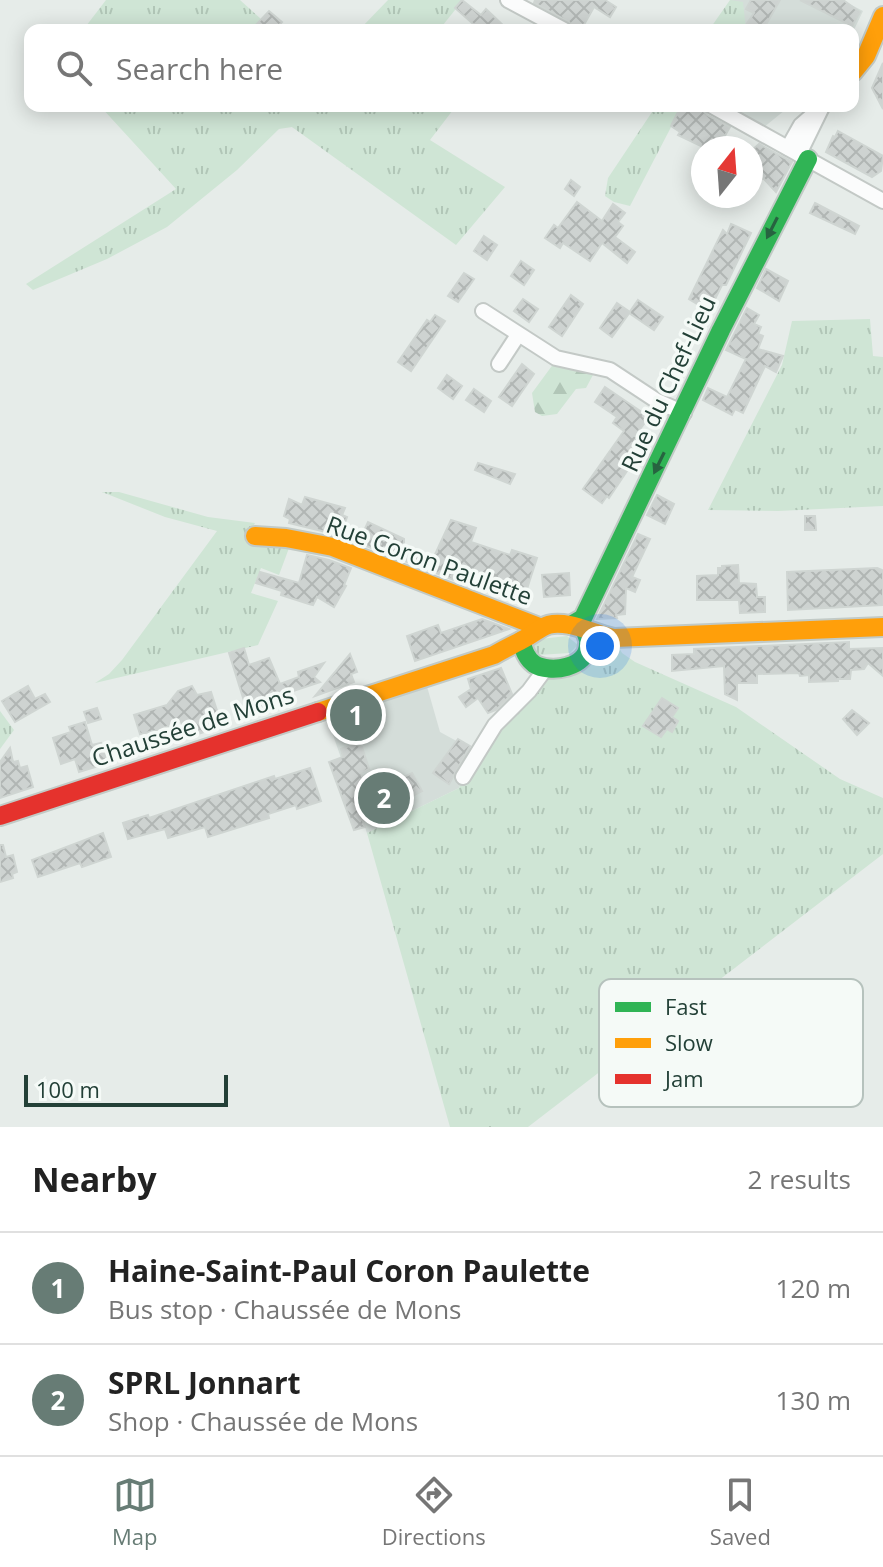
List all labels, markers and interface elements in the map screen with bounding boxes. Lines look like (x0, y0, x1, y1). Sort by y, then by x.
search box (24, 24, 859, 112)
icon: search (52, 46, 96, 90)
text: Search here (116, 48, 283, 89)
north arrow (691, 136, 763, 208)
one-way arrow (765, 217, 778, 240)
street label: Rue du Chef-Lieu (612, 290, 723, 477)
one-way arrow (653, 451, 666, 474)
street label: Rue Coron Paulette (322, 507, 537, 612)
your location (580, 626, 620, 666)
street label: Chaussée de Mons (87, 677, 298, 774)
pin: 1 (330, 685, 382, 745)
pin: 2 (358, 768, 410, 828)
legend (599, 979, 863, 1107)
text: Fast (665, 991, 707, 1021)
text: Slow (665, 1027, 713, 1057)
text: Jam (663, 1063, 704, 1093)
scale bar (24, 1071, 228, 1107)
text: 100 m (36, 1074, 100, 1104)
text: Nearby (32, 1156, 157, 1202)
text: 2 results (748, 1161, 851, 1197)
text: Haine-Saint-Paul Coron Paulette (108, 1250, 590, 1291)
text: 1 (51, 1270, 65, 1306)
text: 120 m (776, 1270, 851, 1306)
text: Bus stop · Chaussée de Mons (108, 1291, 462, 1327)
text: SPRL Jonnart (108, 1362, 301, 1403)
text: 2 (51, 1382, 65, 1418)
text: 130 m (776, 1382, 851, 1418)
text: Shop · Chaussée de Mons (108, 1403, 418, 1439)
tab: Map (112, 1473, 158, 1551)
tab: Directions (382, 1473, 486, 1551)
tab: Saved (710, 1473, 771, 1551)

